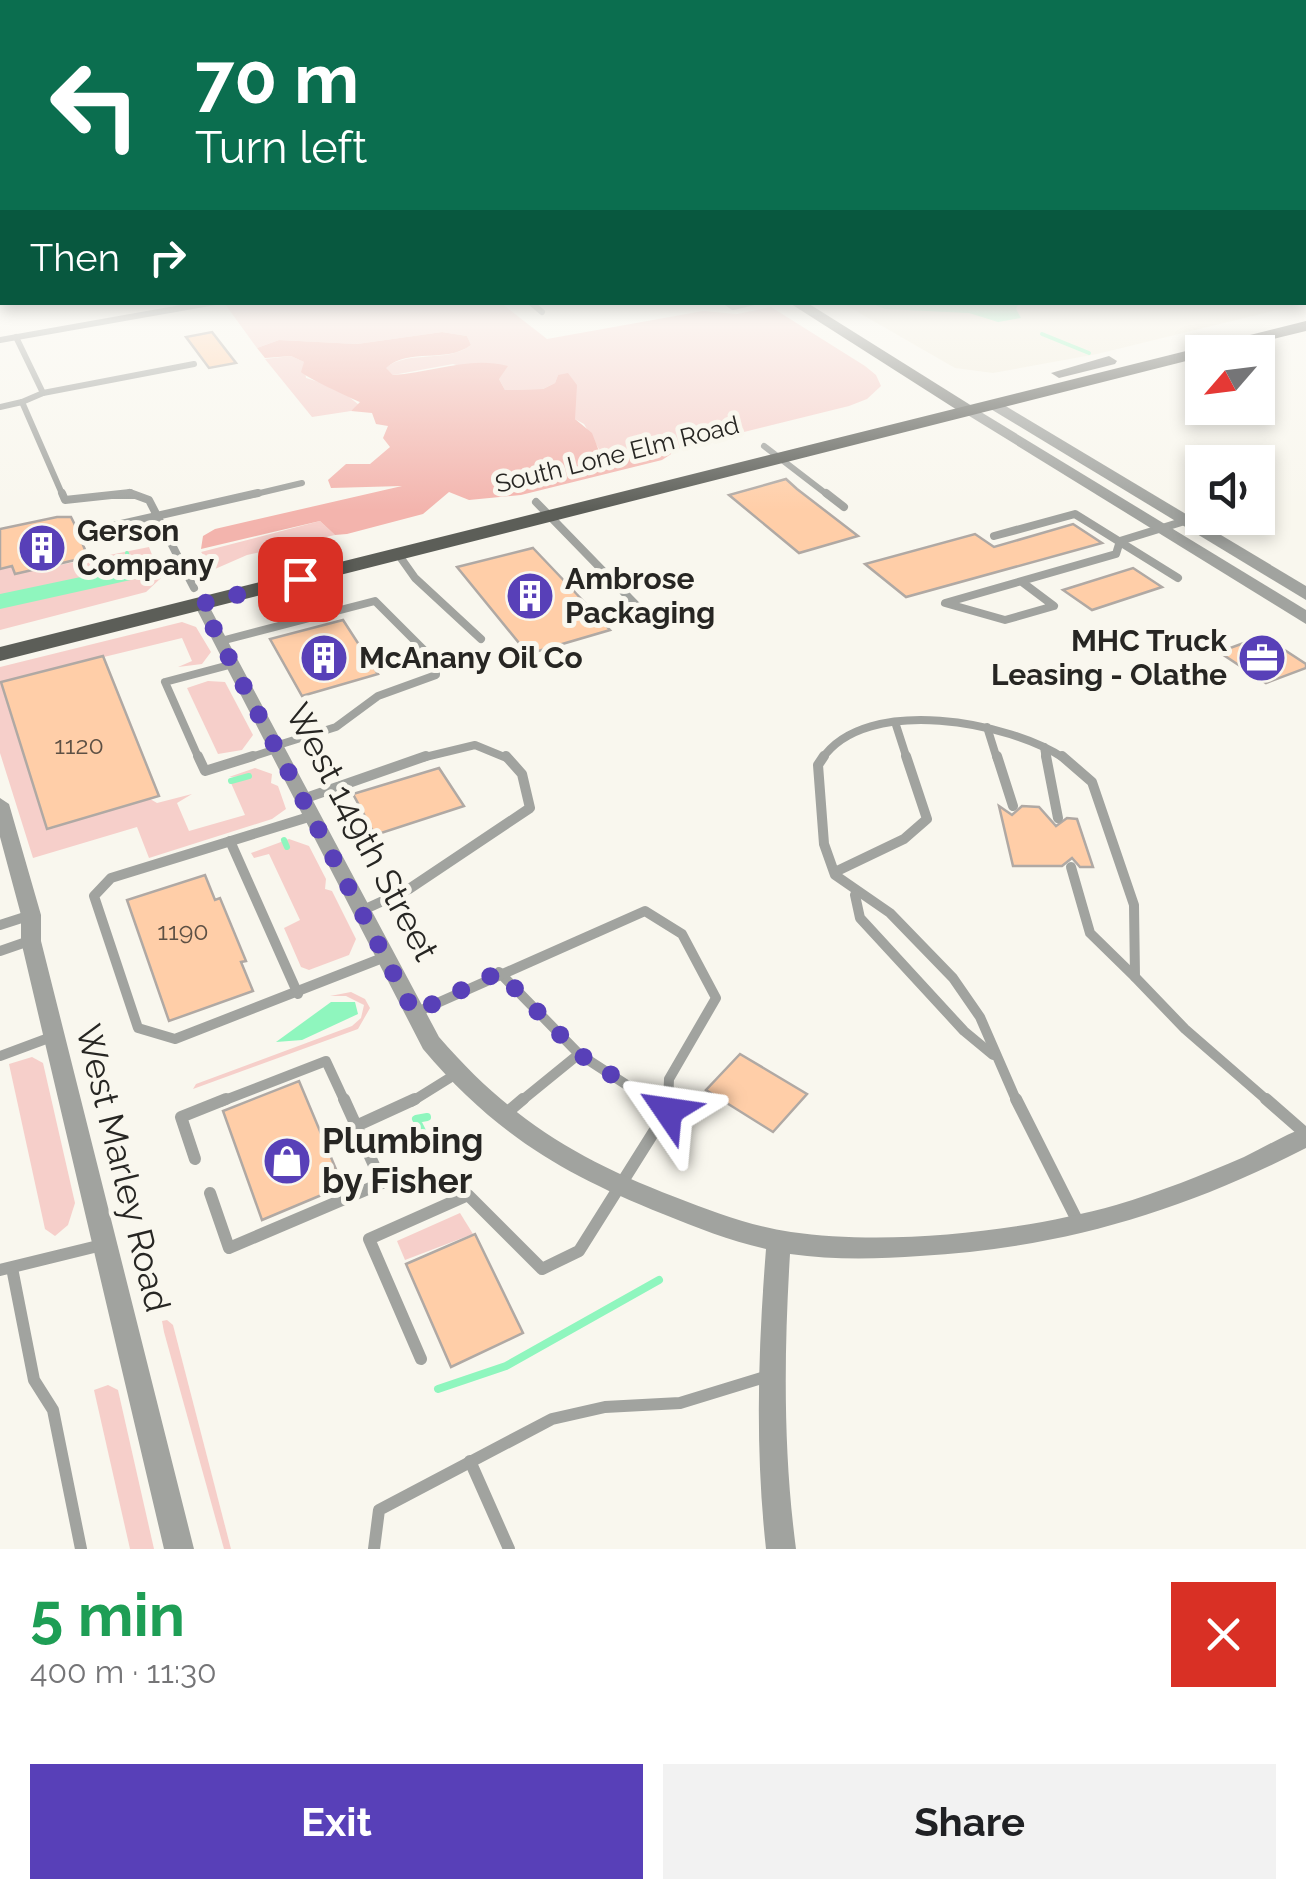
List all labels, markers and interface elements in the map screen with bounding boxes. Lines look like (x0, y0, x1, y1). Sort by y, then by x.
text: 70 m (195, 37, 359, 119)
icon: left (30, 40, 160, 170)
text: Turn left (195, 121, 367, 174)
icon: right (140, 230, 195, 285)
text: Then (30, 235, 120, 280)
north arrow (1185, 335, 1275, 425)
map controls (1185, 335, 1275, 535)
street label: South Lone Elm Road (492, 409, 742, 499)
button: sound (1185, 445, 1275, 535)
place label: Gerson Company (77, 513, 215, 582)
building icon: Gerson Company (16, 522, 68, 574)
pin (258, 537, 343, 622)
icon: arrive (273, 552, 328, 607)
place label: Ambrose Packaging (565, 561, 715, 630)
building icon: Ambrose Packaging (504, 570, 556, 622)
place label: MHC Truck Leasing - Olathe (991, 623, 1227, 692)
building icon: McAnany Oil Co (298, 632, 350, 684)
office icon: MHC Truck Leasing - Olathe (1236, 632, 1288, 684)
place label: McAnany Oil Co (359, 640, 583, 675)
street label: West 149th Street (277, 696, 448, 967)
house number: 1120 (54, 730, 104, 760)
house number: 1190 (157, 916, 209, 946)
street label: West Marley Road (68, 1020, 179, 1316)
position arrow (616, 1059, 720, 1163)
place label: Plumbing by Fisher (322, 1120, 484, 1201)
shop icon: Plumbing by Fisher (261, 1135, 313, 1187)
text: 5 min (30, 1580, 185, 1650)
button: close (1171, 1582, 1276, 1687)
text: 400 m · 11:30 (30, 1653, 217, 1690)
button: Exit (30, 1764, 643, 1879)
button: Share (663, 1764, 1276, 1879)

